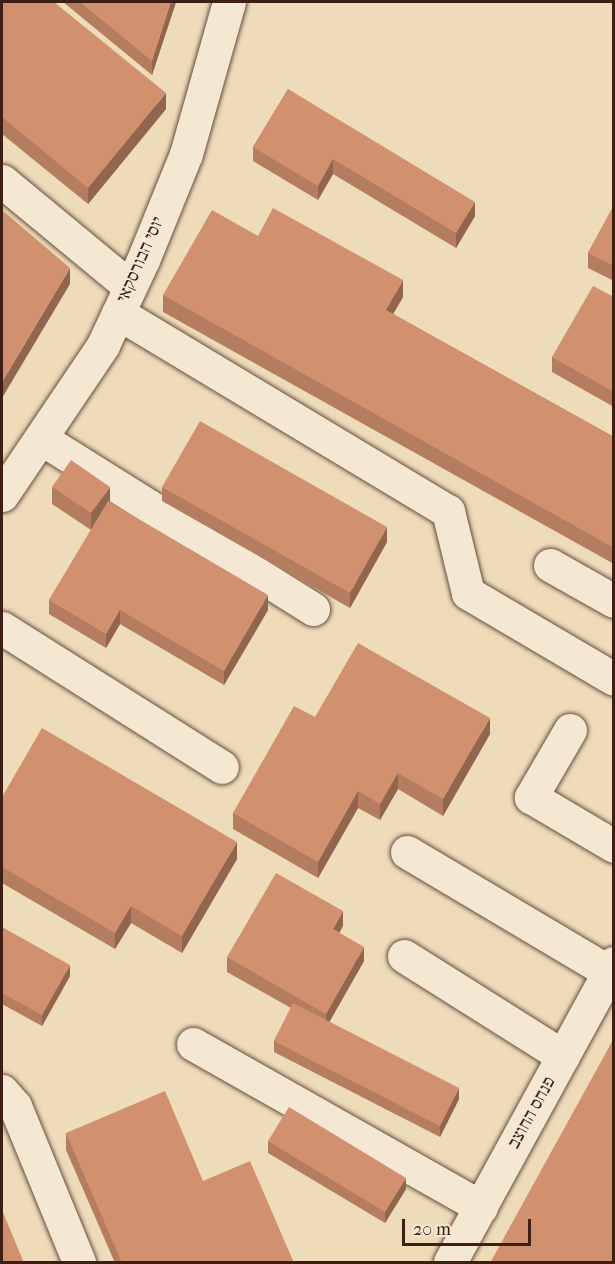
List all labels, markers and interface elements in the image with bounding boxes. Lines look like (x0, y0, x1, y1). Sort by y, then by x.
street label: יוסי הבורסקאי (112, 214, 170, 306)
street label: פנחס החוצב (503, 1073, 561, 1153)
scale bar (405, 1207, 534, 1245)
text: 20 m (413, 1219, 451, 1240)

